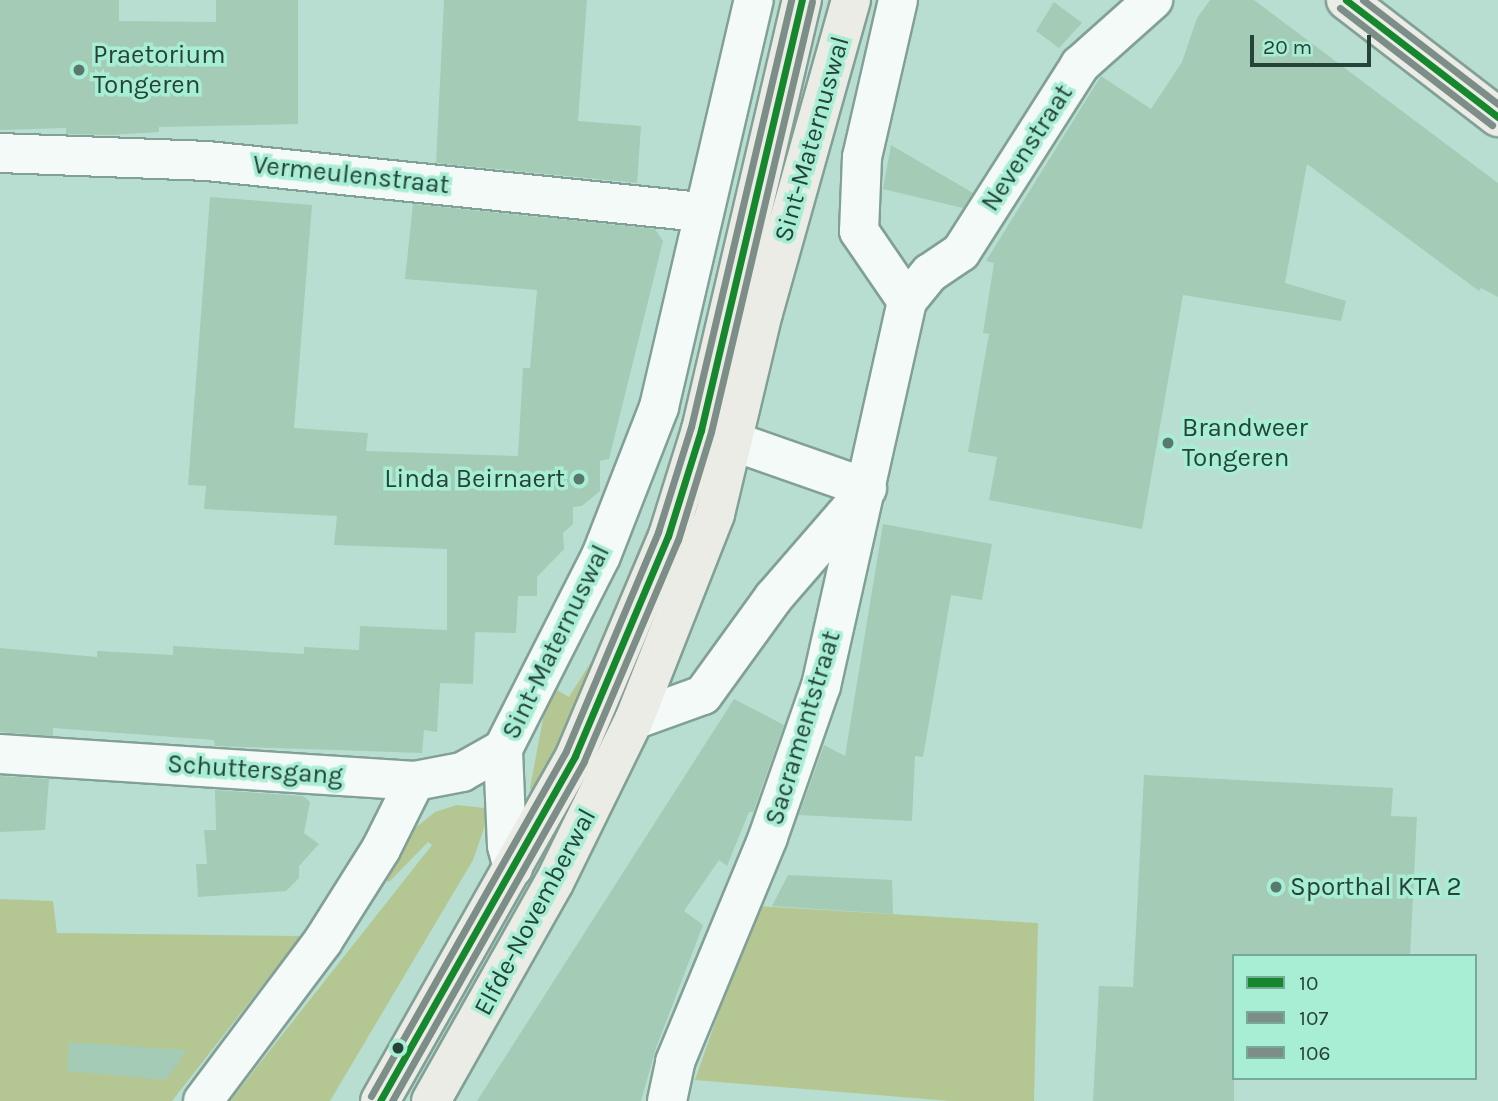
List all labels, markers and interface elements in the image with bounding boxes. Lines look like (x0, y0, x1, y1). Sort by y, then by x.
scale bar (1253, 21, 1374, 65)
street label: Sint-Maternuswal (768, 33, 856, 245)
text: 20 m (1263, 35, 1312, 59)
place label: Praetorium Tongeren (93, 39, 226, 100)
marker: Praetorium Tongeren (71, 62, 87, 78)
street label: Nevenstraat (975, 79, 1079, 217)
street label: Vermeulenstraat (251, 149, 451, 201)
place label: Brandweer Tongeren (1182, 412, 1308, 474)
marker: Brandweer Tongeren (1160, 435, 1176, 451)
place label: Linda Beirnaert (384, 463, 565, 495)
marker: Linda Beirnaert (571, 471, 587, 487)
street label: Sint-Maternuswal (495, 540, 617, 744)
street label: Sacramentstraat (759, 627, 847, 829)
street label: Schuttersgang (166, 748, 344, 792)
street label: Elfde-Novemberwal (467, 803, 603, 1021)
place label: Sporthal KTA 2 (1290, 871, 1462, 903)
marker: Sporthal KTA 2 (1268, 879, 1284, 895)
legend (1232, 954, 1477, 1080)
text: 10 (1299, 971, 1318, 995)
text: 107 (1299, 1006, 1328, 1030)
unlabelled marker (391, 1041, 405, 1055)
text: 106 (1299, 1041, 1330, 1065)

